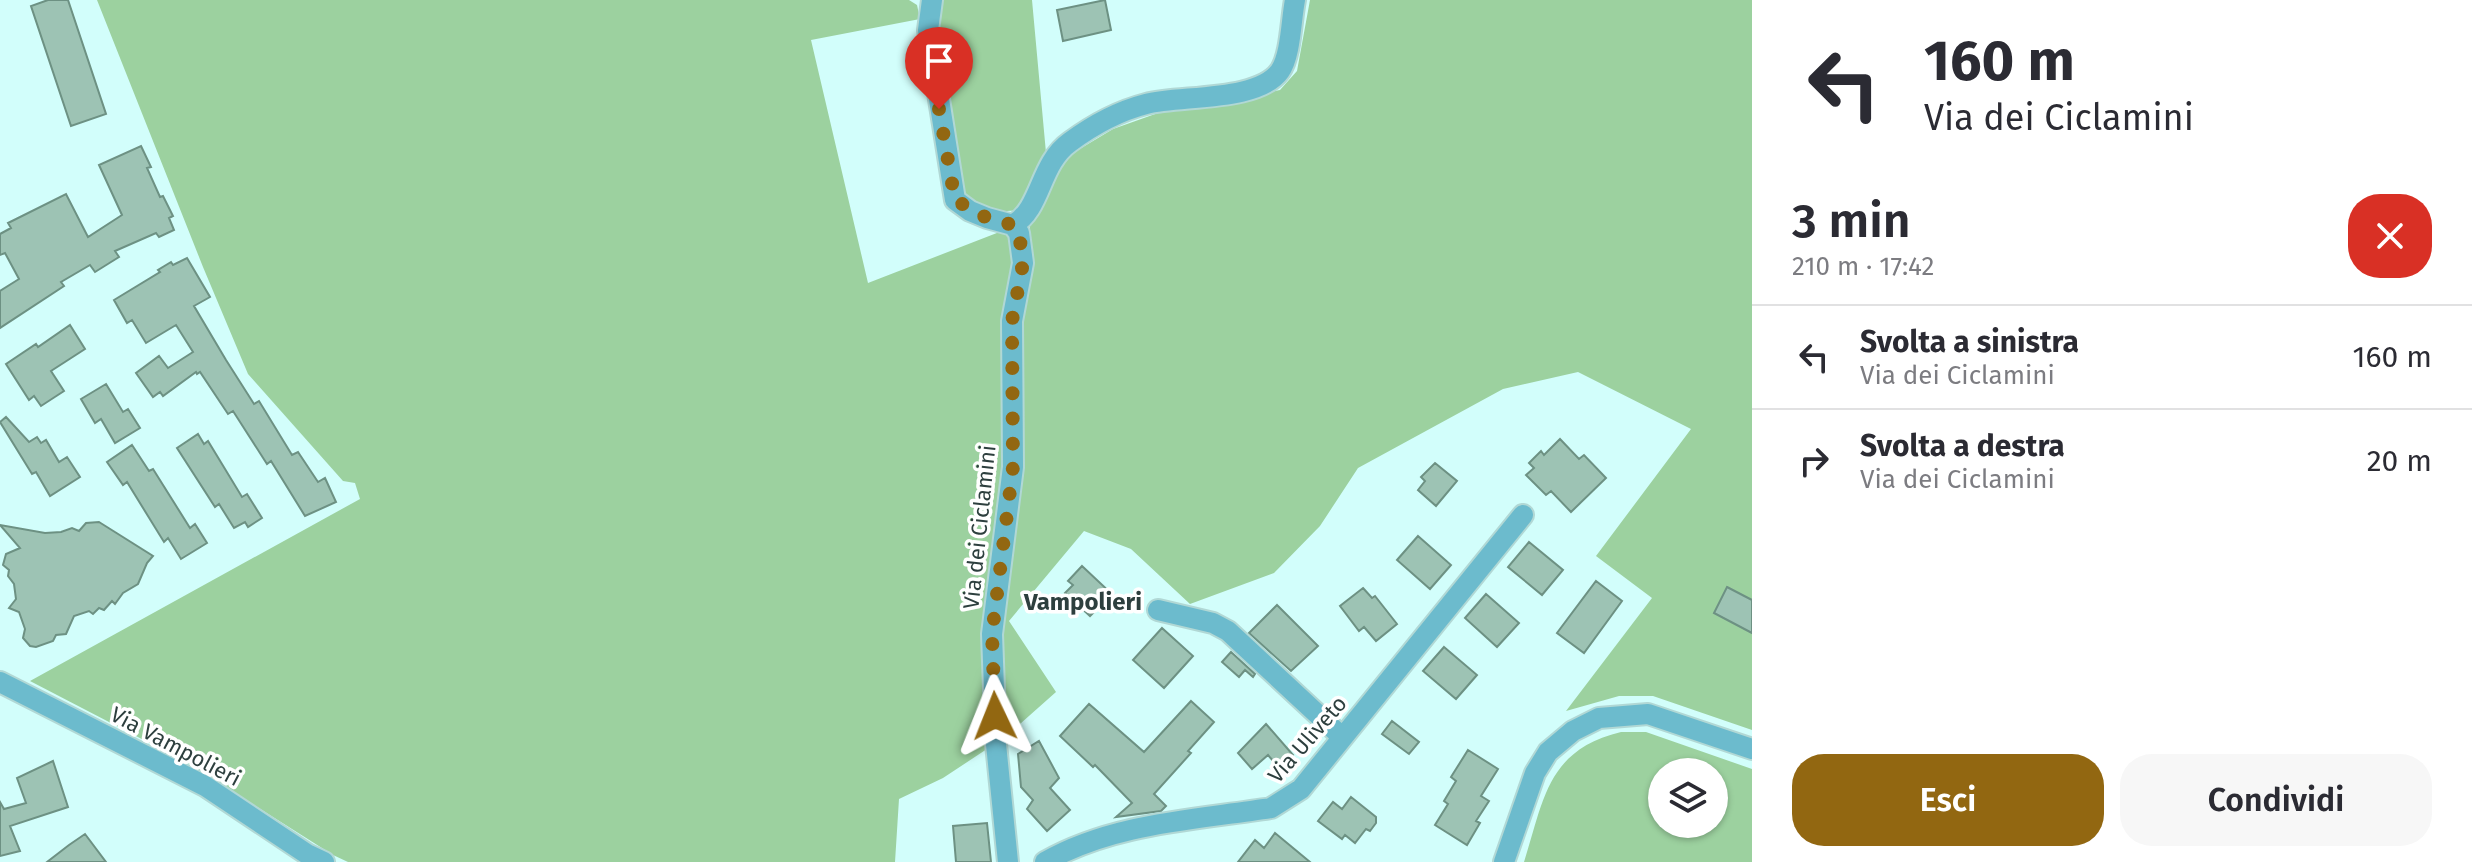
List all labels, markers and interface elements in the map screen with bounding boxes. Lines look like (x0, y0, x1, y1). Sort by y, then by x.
pin (905, 27, 973, 109)
text: 160 m (1924, 28, 2075, 95)
icon: left (1792, 32, 1896, 136)
icon: arrive (917, 39, 961, 83)
text: Via dei Ciclamini (1924, 96, 2194, 140)
text: 3 min (1792, 192, 1910, 250)
button: close (2348, 194, 2432, 278)
text: 210 m · 17:42 (1792, 251, 1934, 282)
text: Svolta a sinistra (1860, 324, 2079, 360)
icon: left (1792, 335, 1836, 379)
text: 160 m (2353, 339, 2432, 375)
text: Via dei Ciclamini (1860, 360, 2055, 391)
text: Svolta a destra (1860, 428, 2065, 464)
icon: right (1792, 439, 1836, 483)
text: 20 m (2367, 443, 2432, 479)
street label: Via dei Ciclamini (957, 444, 1002, 610)
text: Via dei Ciclamini (1860, 464, 2055, 495)
district label: Vampolieri (1023, 588, 1142, 616)
position arrow (953, 674, 1037, 758)
street label: Via Uliveto (1262, 690, 1353, 788)
street label: Via Vampolieri (106, 701, 246, 792)
button: Esci (1792, 754, 2104, 846)
button: Condividi (2120, 754, 2432, 846)
map controls (1648, 758, 1728, 838)
button: layers (1648, 758, 1728, 838)

